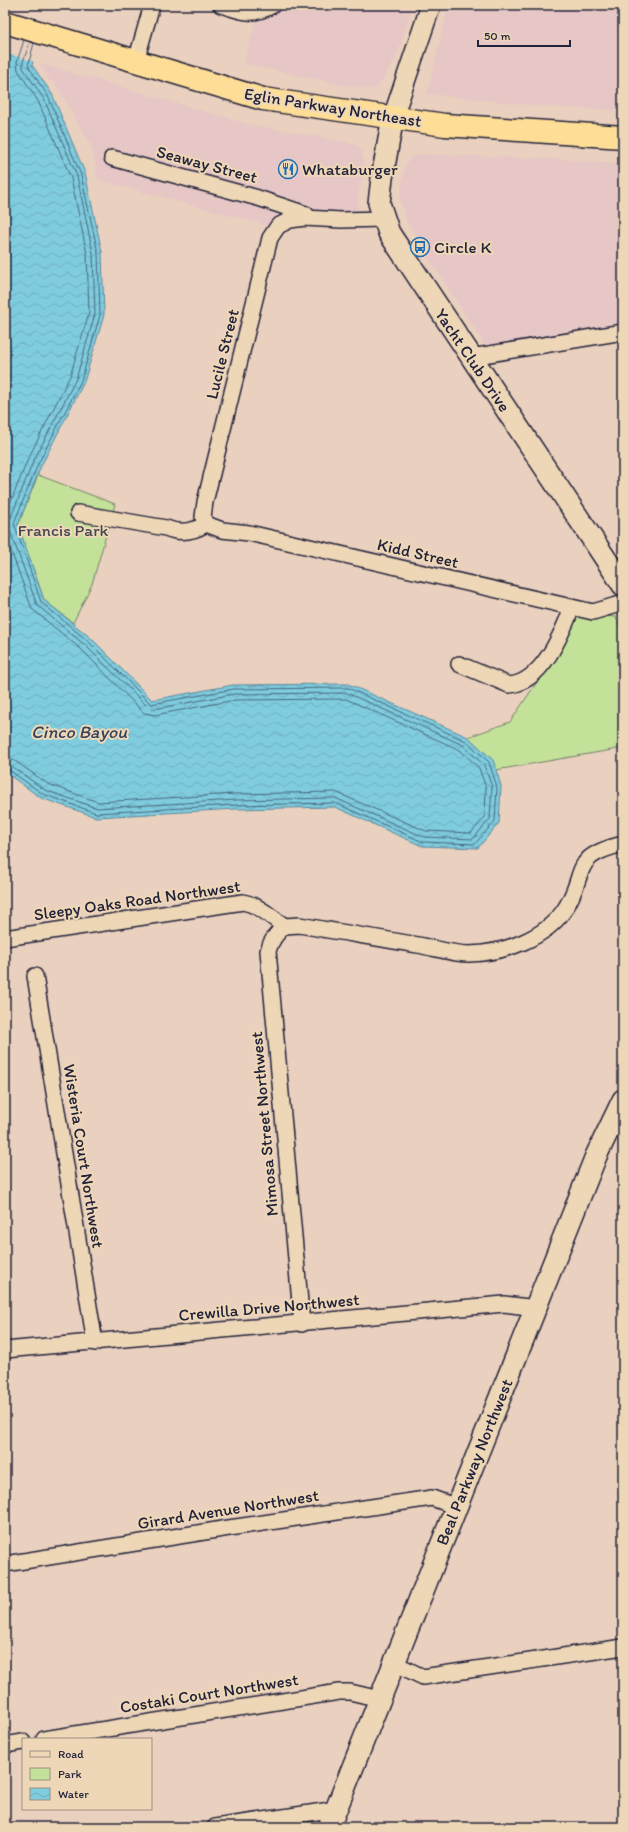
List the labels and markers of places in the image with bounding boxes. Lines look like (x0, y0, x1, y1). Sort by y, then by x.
restaurant icon: Whataburger (277, 158, 299, 180)
place label: Whataburger (302, 159, 398, 179)
bus stop icon: Circle K (409, 236, 431, 258)
place label: Circle K (434, 237, 491, 257)

